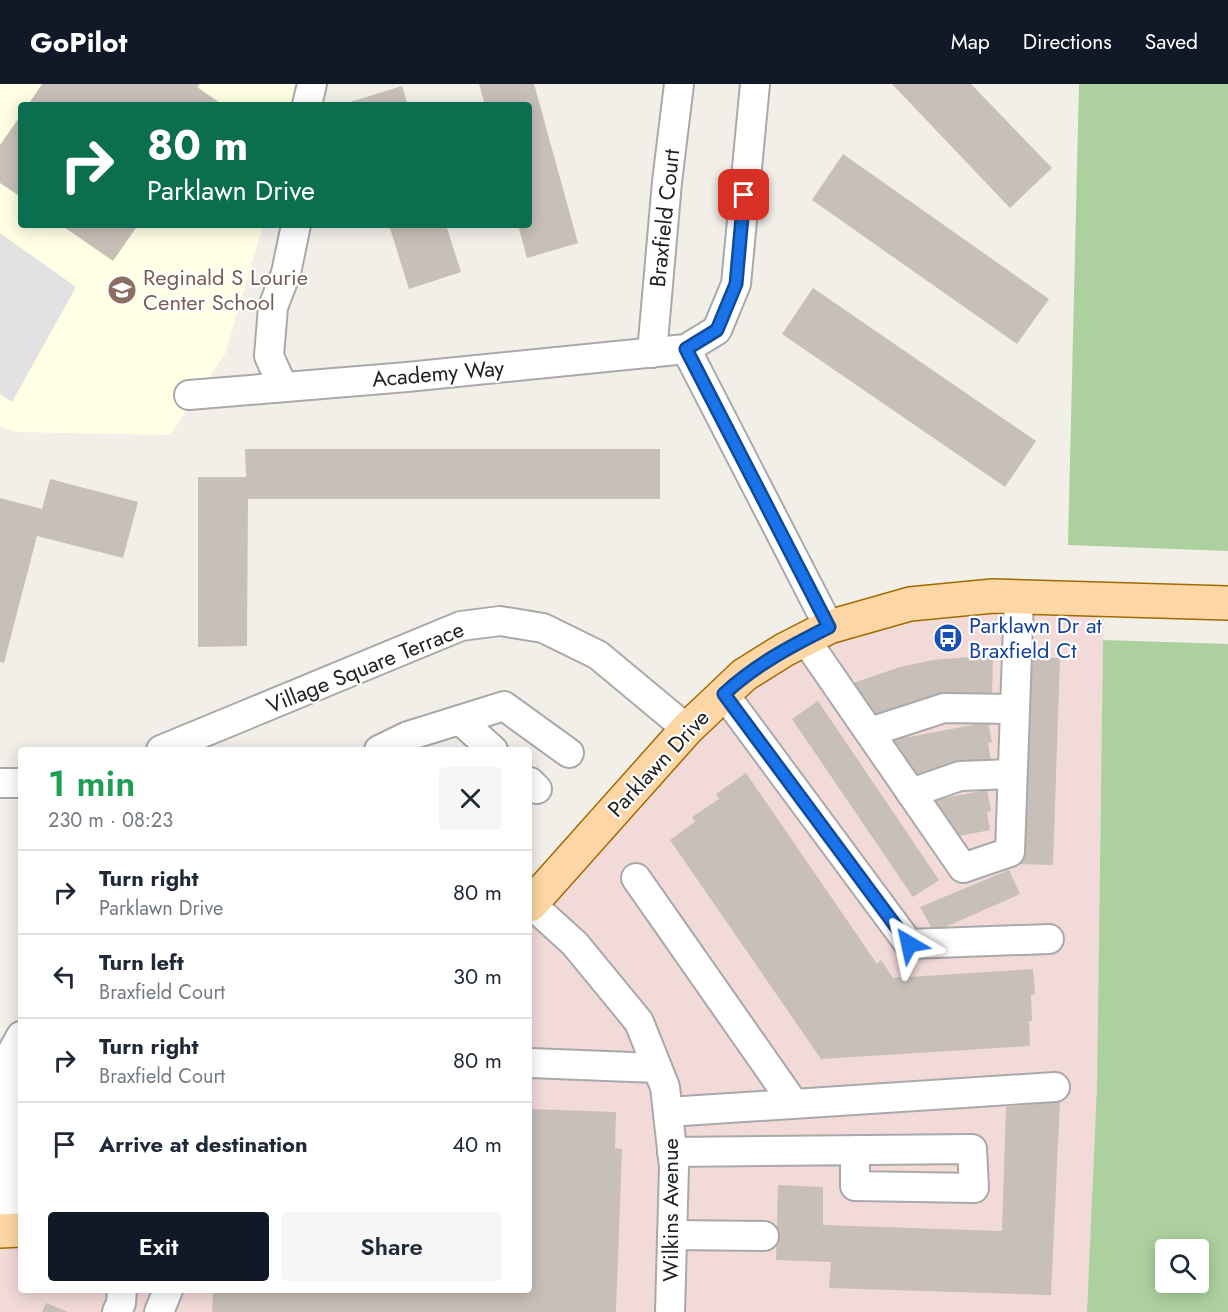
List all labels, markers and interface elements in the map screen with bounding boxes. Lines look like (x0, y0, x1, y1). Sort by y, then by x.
text: GoPilot (30, 22, 127, 63)
text: Map (951, 27, 990, 57)
text: Directions (1023, 27, 1112, 57)
text: Saved (1145, 27, 1198, 57)
text: 80 m (147, 115, 248, 176)
icon: right (48, 126, 126, 204)
street label: Braxfield Court (641, 147, 687, 289)
pin (718, 169, 769, 220)
text: Parklawn Drive (147, 171, 315, 210)
icon: arrive (727, 178, 760, 211)
place label: Reginald S Lourie Center School (143, 261, 308, 318)
school or university icon: Reginald S Lourie Center School (106, 274, 138, 306)
street label: Academy Way (371, 351, 506, 395)
place label: Parklawn Dr at Braxfield Ct (969, 609, 1103, 666)
street label: Village Square Terrace (262, 613, 468, 721)
bus stop icon: Parklawn Dr at Braxfield Ct (932, 622, 964, 654)
street label: Parklawn Drive (600, 702, 716, 824)
text: 1 min (48, 757, 135, 809)
button: close (439, 767, 502, 830)
text: 230 m · 08:23 (48, 806, 173, 835)
text: Turn right (99, 862, 199, 894)
icon: right (48, 876, 81, 909)
text: 80 m (453, 876, 502, 908)
text: Parklawn Drive (99, 894, 223, 923)
position arrow (877, 912, 941, 976)
text: Turn left (99, 946, 184, 978)
icon: left (48, 960, 81, 993)
text: 30 m (453, 960, 502, 992)
text: Braxfield Court (99, 978, 225, 1007)
text: Turn right (99, 1030, 199, 1062)
icon: right (48, 1044, 81, 1077)
text: 80 m (453, 1044, 502, 1076)
text: Braxfield Court (99, 1062, 225, 1091)
icon: arrive (48, 1128, 81, 1161)
text: Arrive at destination (99, 1128, 308, 1160)
text: 40 m (452, 1128, 502, 1160)
street label: Wilkins Avenue (654, 1138, 686, 1282)
button: Exit (48, 1212, 269, 1281)
button: Share (281, 1212, 502, 1281)
map controls (1155, 1239, 1209, 1293)
button: search (1155, 1239, 1209, 1293)

